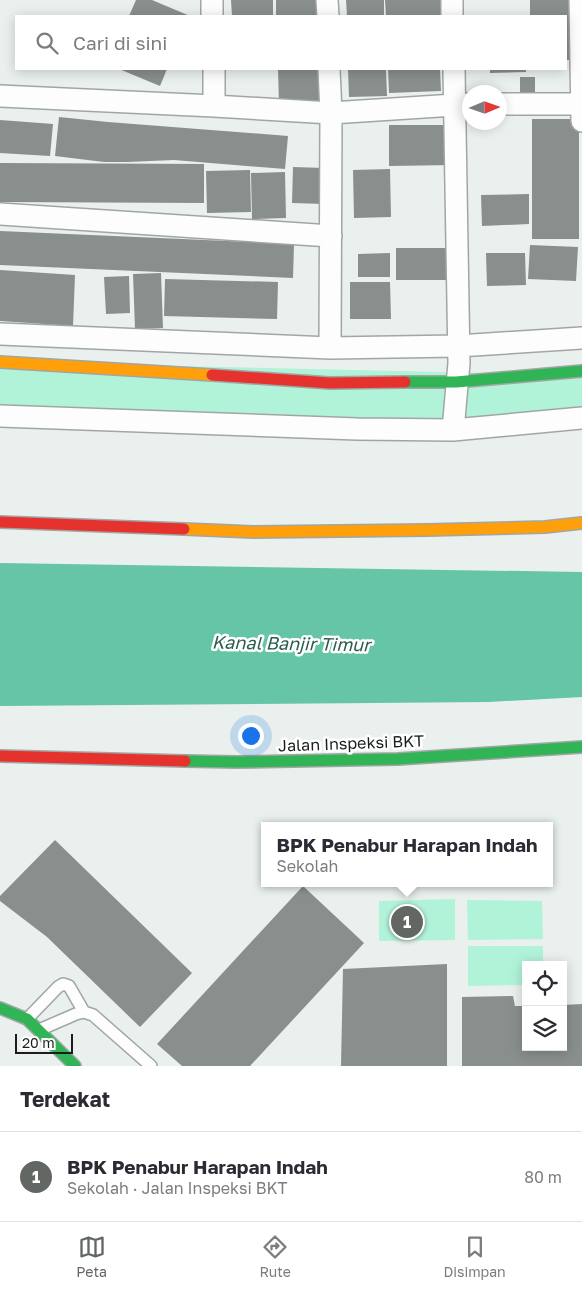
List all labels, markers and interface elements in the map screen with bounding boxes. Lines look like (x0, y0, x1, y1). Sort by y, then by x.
search box (15, 15, 567, 70)
icon: search (33, 29, 61, 57)
text: Cari di sini (73, 31, 167, 54)
north arrow (462, 85, 507, 130)
water label: Kanal Banjir Timur (212, 631, 373, 655)
your location (238, 723, 264, 749)
street label: Jalan Inspeksi BKT (278, 730, 424, 756)
popup (261, 822, 553, 887)
text: BPK Penabur Harapan Indah (277, 833, 537, 856)
text: Sekolah (277, 856, 338, 876)
pin: 1 (391, 903, 423, 941)
map controls (522, 961, 567, 1051)
button: locate (522, 961, 567, 1006)
button: layers (522, 1006, 567, 1051)
scale bar (15, 1031, 72, 1054)
text: 20 m (22, 1034, 55, 1051)
text: Terdekat (20, 1086, 110, 1112)
text: BPK Penabur Harapan Indah (67, 1155, 328, 1178)
text: 1 (32, 1167, 40, 1187)
text: 80 m (524, 1167, 562, 1187)
text: Sekolah · Jalan Inspeksi BKT (67, 1178, 288, 1198)
tab: Peta (76, 1233, 107, 1280)
tab: Rute (259, 1233, 291, 1280)
tab: Disimpan (443, 1233, 506, 1280)

